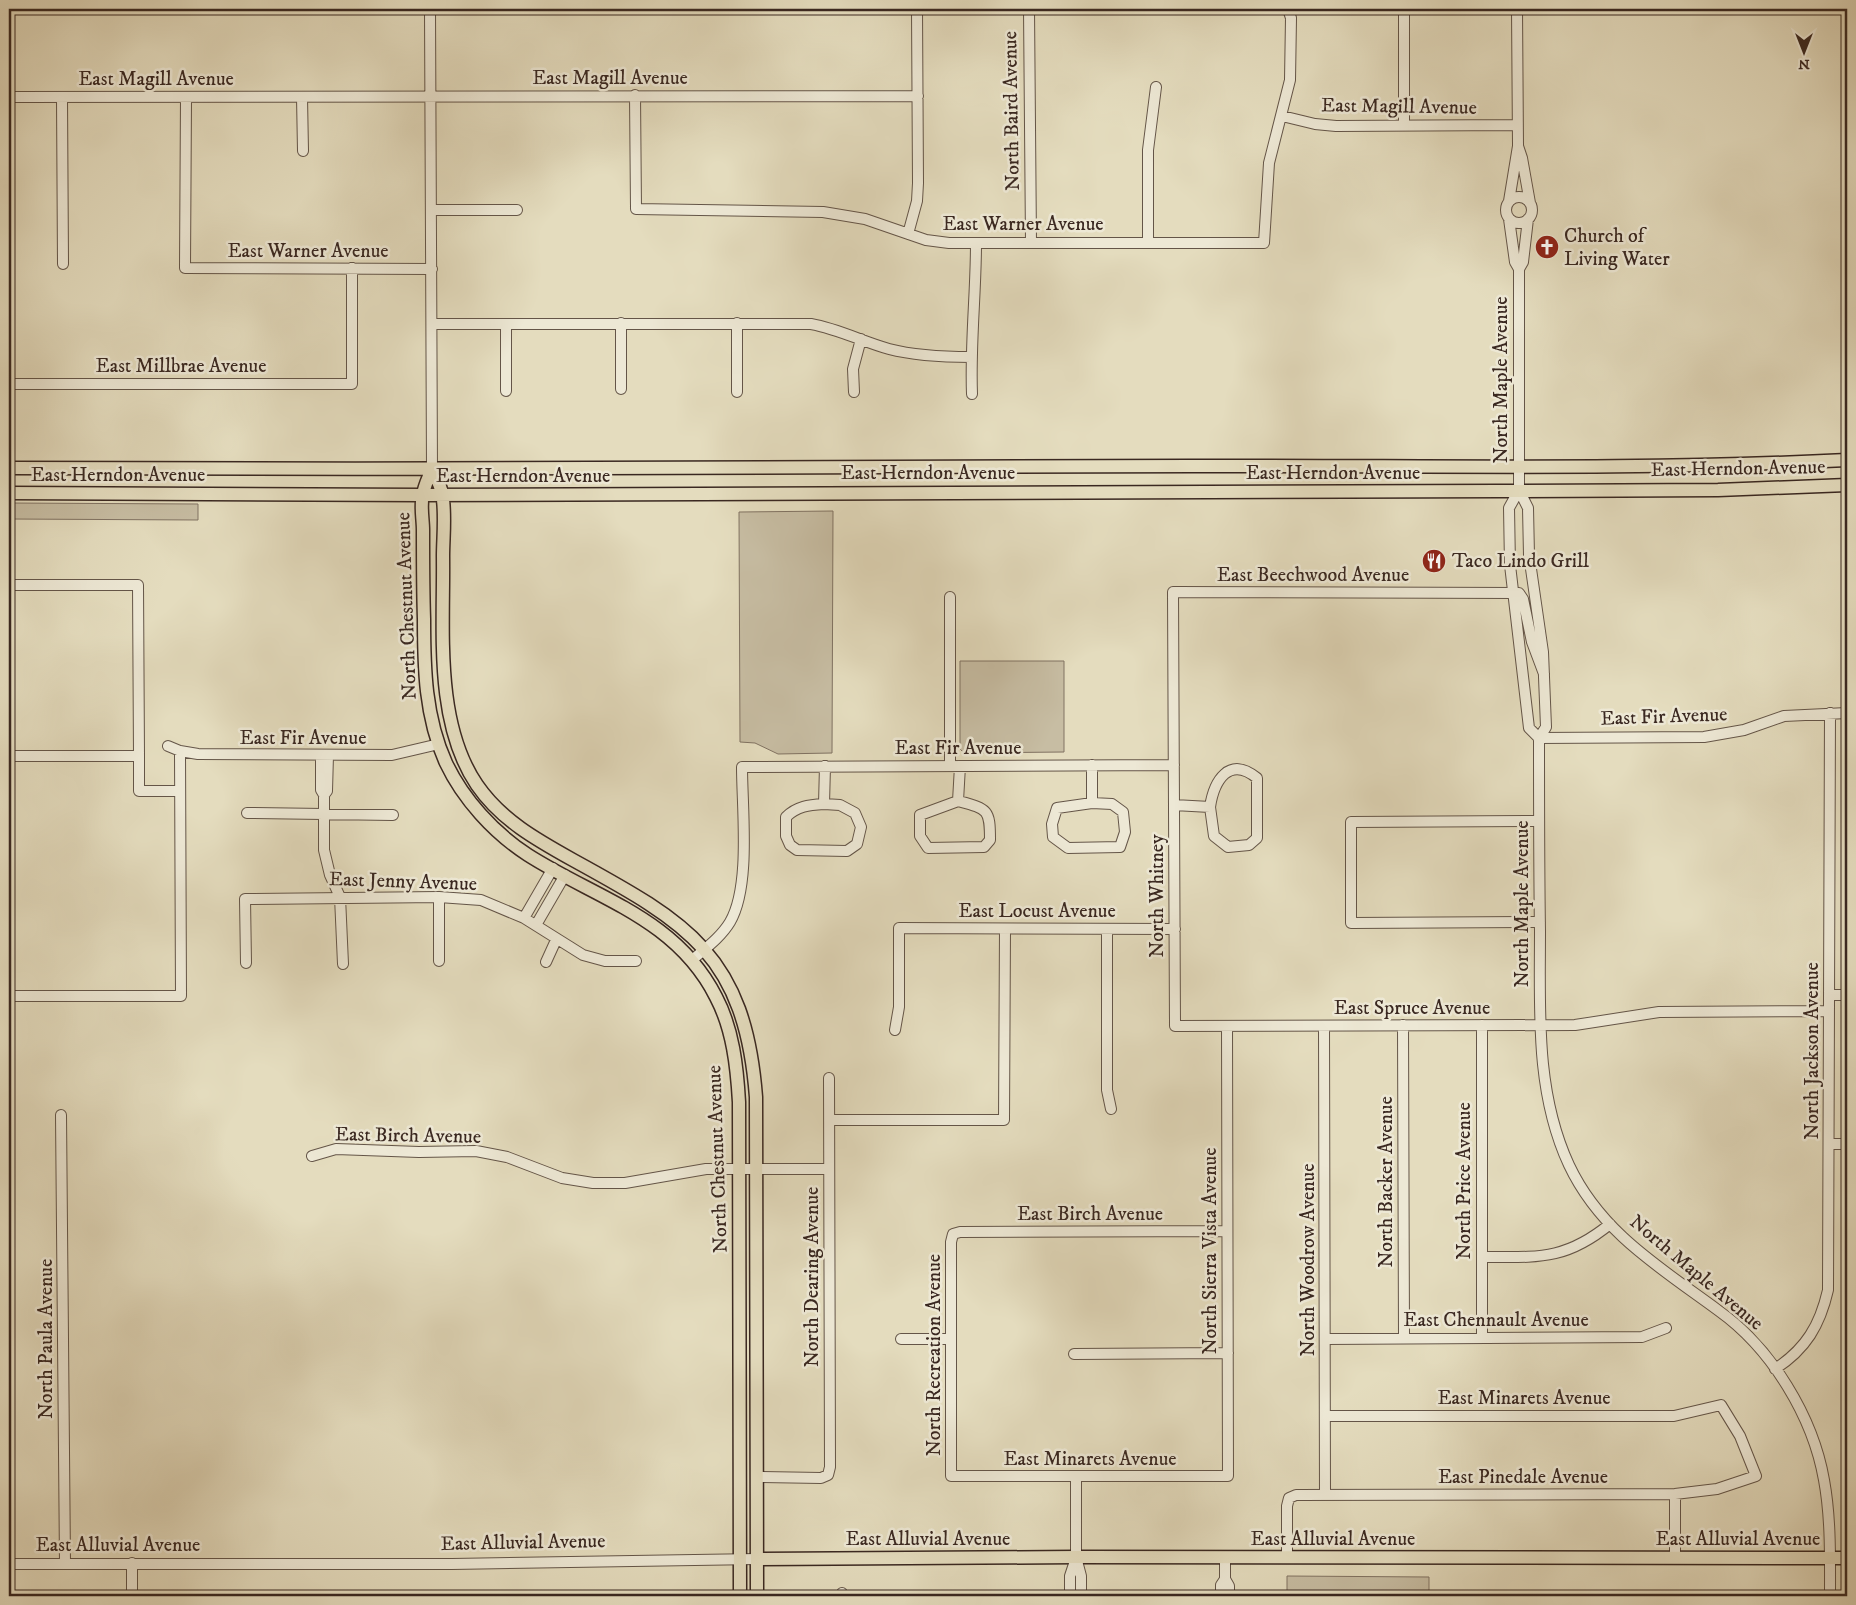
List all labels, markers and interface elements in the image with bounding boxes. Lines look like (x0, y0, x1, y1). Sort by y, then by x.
north arrow (1778, 28, 1828, 78)
street label: North Baird Avenue (998, 31, 1026, 191)
text: N (1798, 55, 1810, 73)
street label: East Magill Avenue (532, 66, 688, 91)
street label: East Magill Avenue (78, 67, 234, 92)
street label: East Magill Avenue (1321, 93, 1477, 121)
street label: East Warner Avenue (942, 212, 1104, 237)
place label: Church of Living Water (1564, 224, 1670, 272)
church icon: Church of Living Water (1534, 234, 1560, 260)
street label: East Warner Avenue (227, 239, 389, 264)
street label: North Maple Avenue (1489, 296, 1514, 464)
street label: East Millbrae Avenue (96, 354, 266, 379)
street label: East Herndon Avenue (1650, 455, 1826, 483)
street label: East Herndon Avenue (841, 461, 1015, 486)
street label: East Herndon Avenue (1246, 461, 1420, 486)
street label: East Herndon Avenue (31, 463, 205, 488)
street label: East Herndon Avenue (436, 464, 610, 489)
street label: North Chestnut Avenue (391, 512, 423, 700)
restaurant icon: Taco Lindo Grill (1421, 548, 1447, 574)
place label: Taco Lindo Grill (1452, 549, 1589, 574)
street label: East Beechwood Avenue (1217, 563, 1409, 588)
street label: East Fir Avenue (1600, 702, 1728, 732)
street label: East Fir Avenue (240, 726, 366, 751)
street label: East Fir Avenue (895, 736, 1021, 761)
street label: North Maple Avenue (1510, 820, 1535, 988)
street label: North Whitney (1145, 834, 1170, 958)
street label: East Jenny Avenue (329, 867, 477, 897)
street label: East Locust Avenue (958, 899, 1116, 924)
street label: North Jackson Avenue (1800, 962, 1825, 1140)
street label: East Spruce Avenue (1334, 996, 1490, 1021)
street label: North Chestnut Avenue (702, 1065, 734, 1253)
street label: North Backer Avenue (1374, 1096, 1399, 1268)
street label: North Price Avenue (1452, 1102, 1477, 1260)
street label: East Birch Avenue (335, 1122, 481, 1150)
street label: North Sierra Vista Avenue (1198, 1147, 1223, 1355)
street label: North Woodrow Avenue (1296, 1164, 1321, 1356)
street label: North Dearing Avenue (800, 1187, 825, 1367)
street label: East Birch Avenue (1017, 1202, 1163, 1227)
street label: North Maple Avenue (1624, 1210, 1768, 1336)
street label: North Recreation Avenue (922, 1254, 947, 1456)
street label: North Paula Avenue (34, 1259, 59, 1419)
street label: East Chennault Avenue (1403, 1308, 1589, 1333)
street label: East Minarets Avenue (1437, 1386, 1611, 1411)
street label: East Minarets Avenue (1003, 1447, 1177, 1472)
street label: East Pinedale Avenue (1438, 1465, 1608, 1490)
street label: East Alluvial Avenue (846, 1527, 1010, 1552)
street label: East Alluvial Avenue (1251, 1527, 1415, 1552)
street label: East Alluvial Avenue (1656, 1527, 1820, 1552)
street label: East Alluvial Avenue (440, 1529, 606, 1557)
street label: East Alluvial Avenue (36, 1533, 200, 1558)

